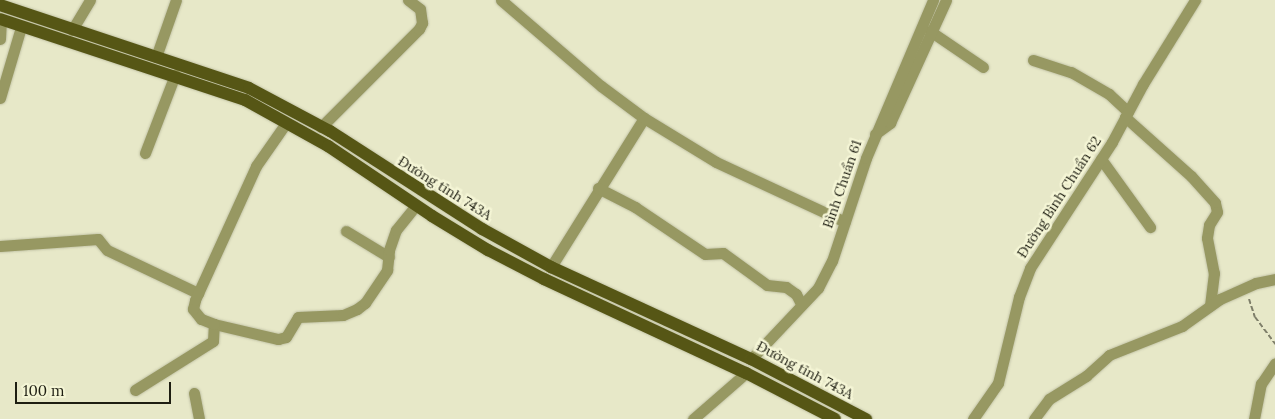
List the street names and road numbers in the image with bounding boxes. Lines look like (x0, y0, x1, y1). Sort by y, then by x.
street label: Đường Bình Chuẩn 62 (1013, 133, 1105, 261)
street label: Bình Chuẩn 61 (819, 138, 865, 230)
street label: Đường tỉnh 743A (395, 152, 495, 224)
street label: Đường tỉnh 743A (754, 337, 856, 403)

